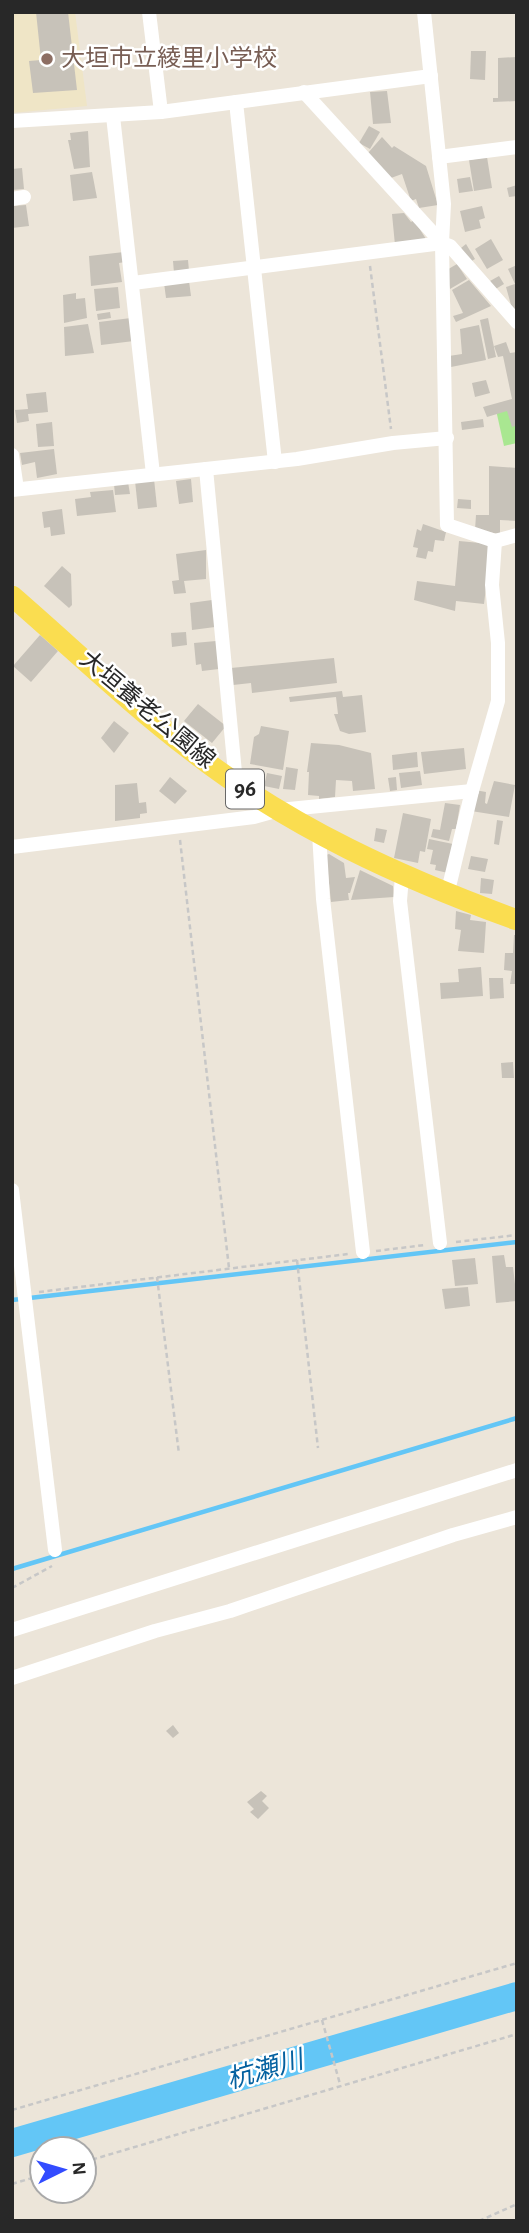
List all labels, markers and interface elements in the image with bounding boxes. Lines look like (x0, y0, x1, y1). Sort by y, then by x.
place label: 大垣市立綾里小学校 (61, 45, 277, 71)
marker: 大垣市立綾里小学校 (39, 51, 55, 67)
street label: 大垣養老公園線 (75, 645, 220, 773)
road number: 96 (226, 769, 264, 808)
water label: 杭瀬川 (224, 2045, 309, 2093)
north arrow (28, 2135, 98, 2205)
text: N (68, 2161, 88, 2176)

